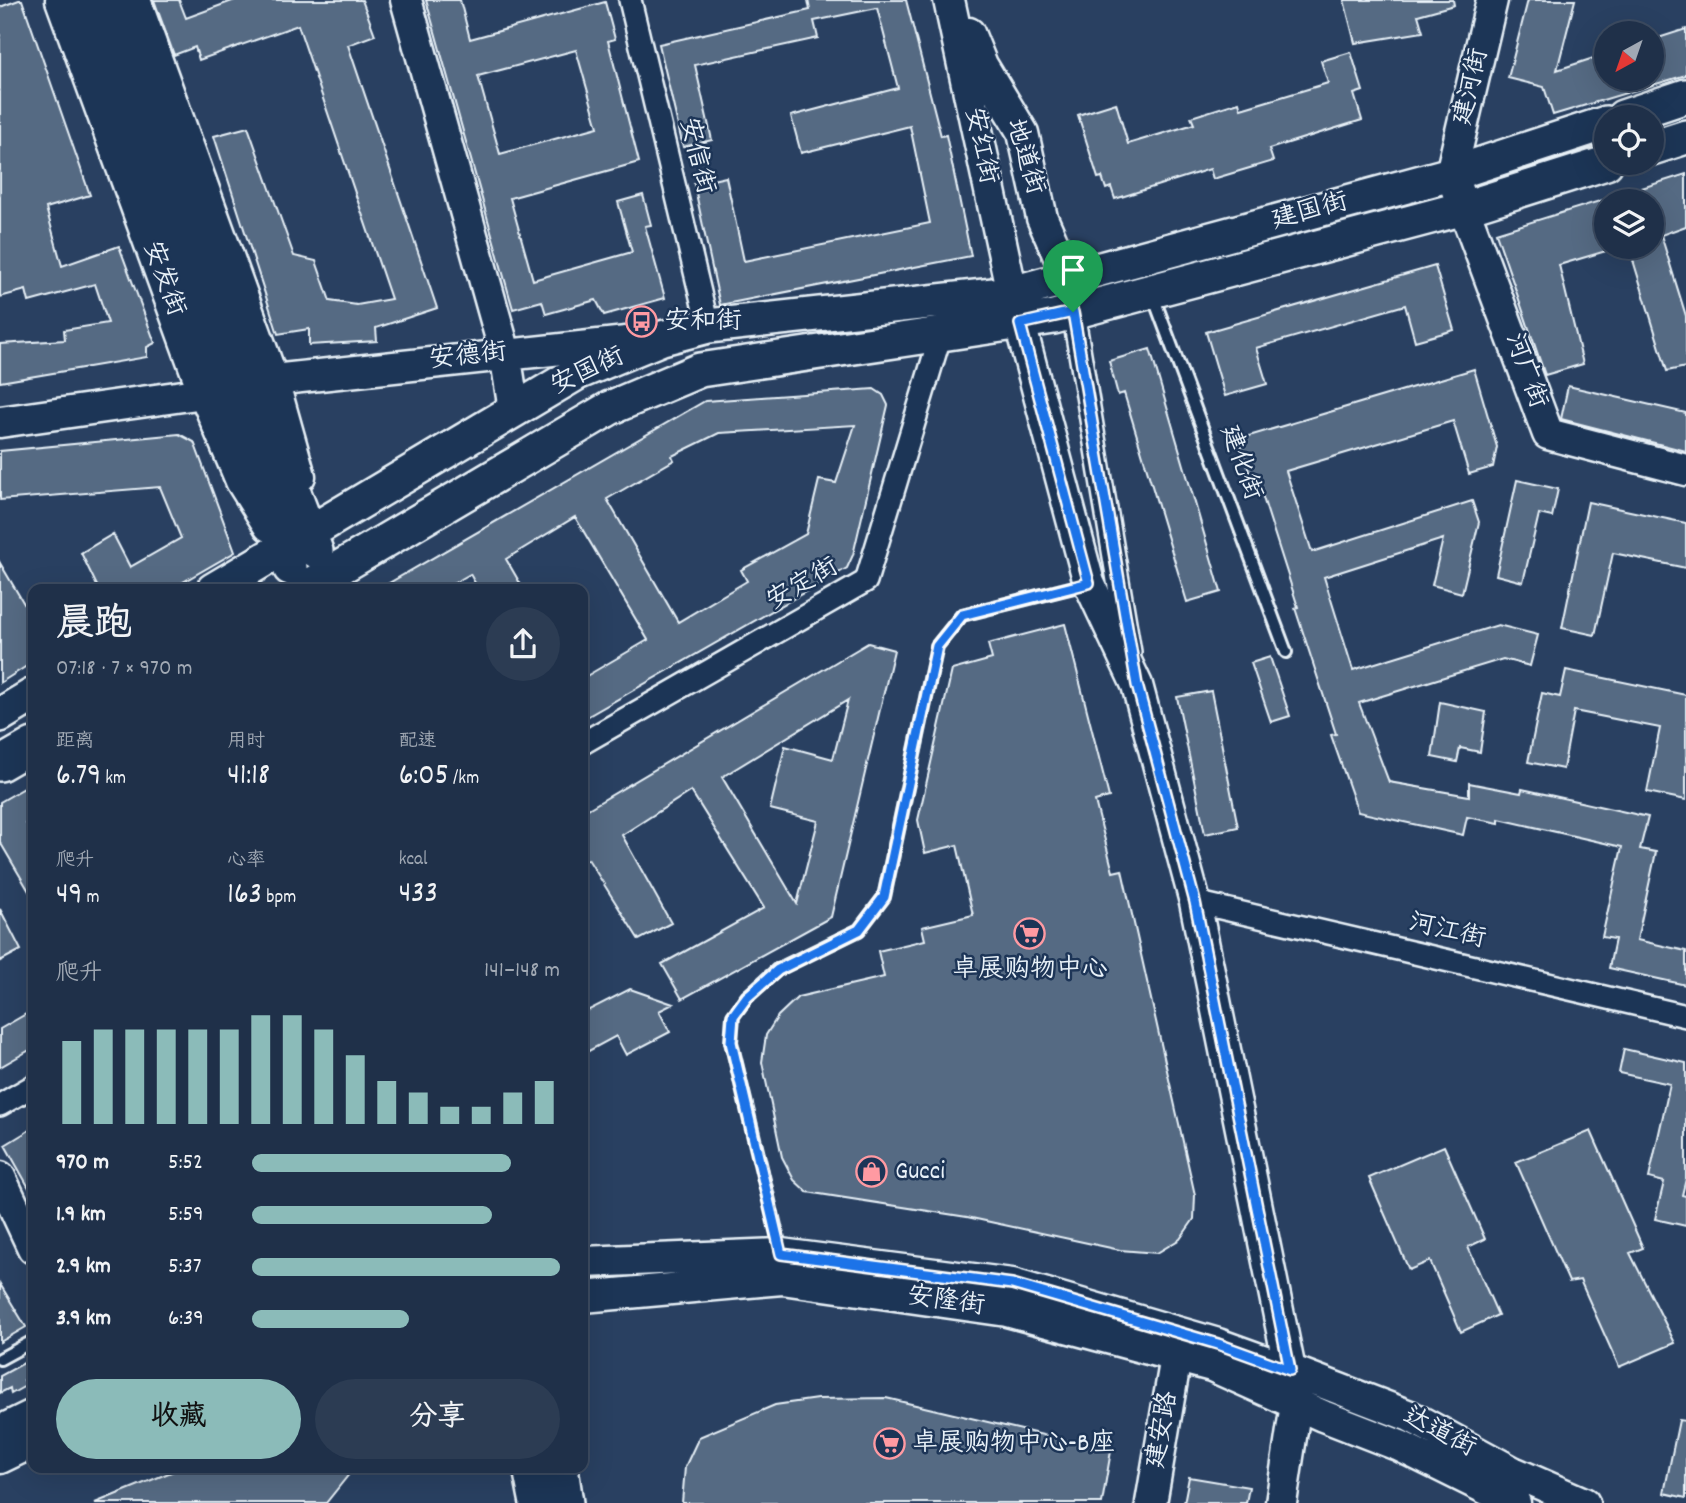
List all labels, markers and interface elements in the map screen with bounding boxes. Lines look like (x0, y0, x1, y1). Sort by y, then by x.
north arrow (1594, 21, 1664, 91)
map controls (1594, 21, 1664, 259)
street label: 建河街 (1445, 45, 1499, 129)
street label: 安红街 (954, 104, 1006, 188)
button: locate (1594, 105, 1664, 175)
street label: 安信街 (669, 114, 723, 198)
street label: 地道街 (995, 114, 1053, 200)
street label: 建国街 (1268, 184, 1352, 240)
button: layers (1594, 189, 1664, 259)
street label: 安发街 (132, 236, 194, 322)
pin (1043, 240, 1103, 312)
icon: arrive (1054, 251, 1092, 289)
place label: 安和街 (664, 304, 742, 341)
bus stop icon: 安和街 (624, 305, 658, 339)
street label: 河广街 (1494, 328, 1556, 414)
street label: 安德街 (427, 335, 509, 379)
street label: 安国街 (545, 339, 631, 405)
street label: 建化街 (1209, 420, 1271, 506)
street label: 安定街 (760, 549, 846, 621)
text: 晨跑 (56, 599, 132, 654)
button: share (486, 607, 560, 681)
text: 07:18 · 7 × 970 m (56, 653, 192, 686)
text: 距离 (56, 729, 94, 756)
text: 用时 (227, 729, 265, 756)
text: 配速 (399, 729, 437, 756)
text: 6.79 (56, 756, 101, 799)
text: 41:18 (227, 756, 270, 799)
text: 6:05 (399, 756, 449, 799)
text: km (101, 766, 126, 793)
text: /km (449, 766, 479, 793)
text: kcal (399, 847, 428, 874)
text: 爬升 (56, 848, 94, 875)
text: 心率 (227, 848, 265, 875)
text: 433 (399, 874, 438, 917)
text: 49 (56, 875, 82, 918)
text: 163 (227, 875, 262, 918)
text: m (82, 885, 100, 912)
text: bpm (262, 885, 296, 912)
street label: 河江街 (1405, 905, 1489, 959)
supermarket icon: 卓展购物中心 (1013, 917, 1047, 951)
place label: 卓展购物中心 (952, 952, 1108, 989)
text: 141–148 m (484, 955, 560, 988)
text: 爬升 (56, 958, 102, 991)
text: 970 m (56, 1147, 109, 1180)
text: 5:52 (168, 1147, 203, 1180)
place label: Gucci (895, 1154, 945, 1191)
shop icon: Gucci (855, 1155, 889, 1189)
text: 1.9 km (56, 1199, 106, 1232)
text: 5:59 (168, 1199, 204, 1232)
text: 2.9 km (56, 1251, 111, 1284)
text: 5:37 (168, 1251, 202, 1284)
street label: 安隆街 (905, 1278, 987, 1326)
text: 3.9 km (56, 1303, 111, 1336)
text: 6:39 (168, 1303, 204, 1336)
button: 收藏 (56, 1379, 301, 1459)
button: 分享 (315, 1379, 560, 1459)
street label: 建安路 (1138, 1388, 1188, 1472)
street label: 达道街 (1396, 1399, 1482, 1467)
place label: 卓展购物中心-B座 (912, 1426, 1115, 1463)
supermarket icon: 卓展购物中心-B座 (872, 1427, 906, 1461)

